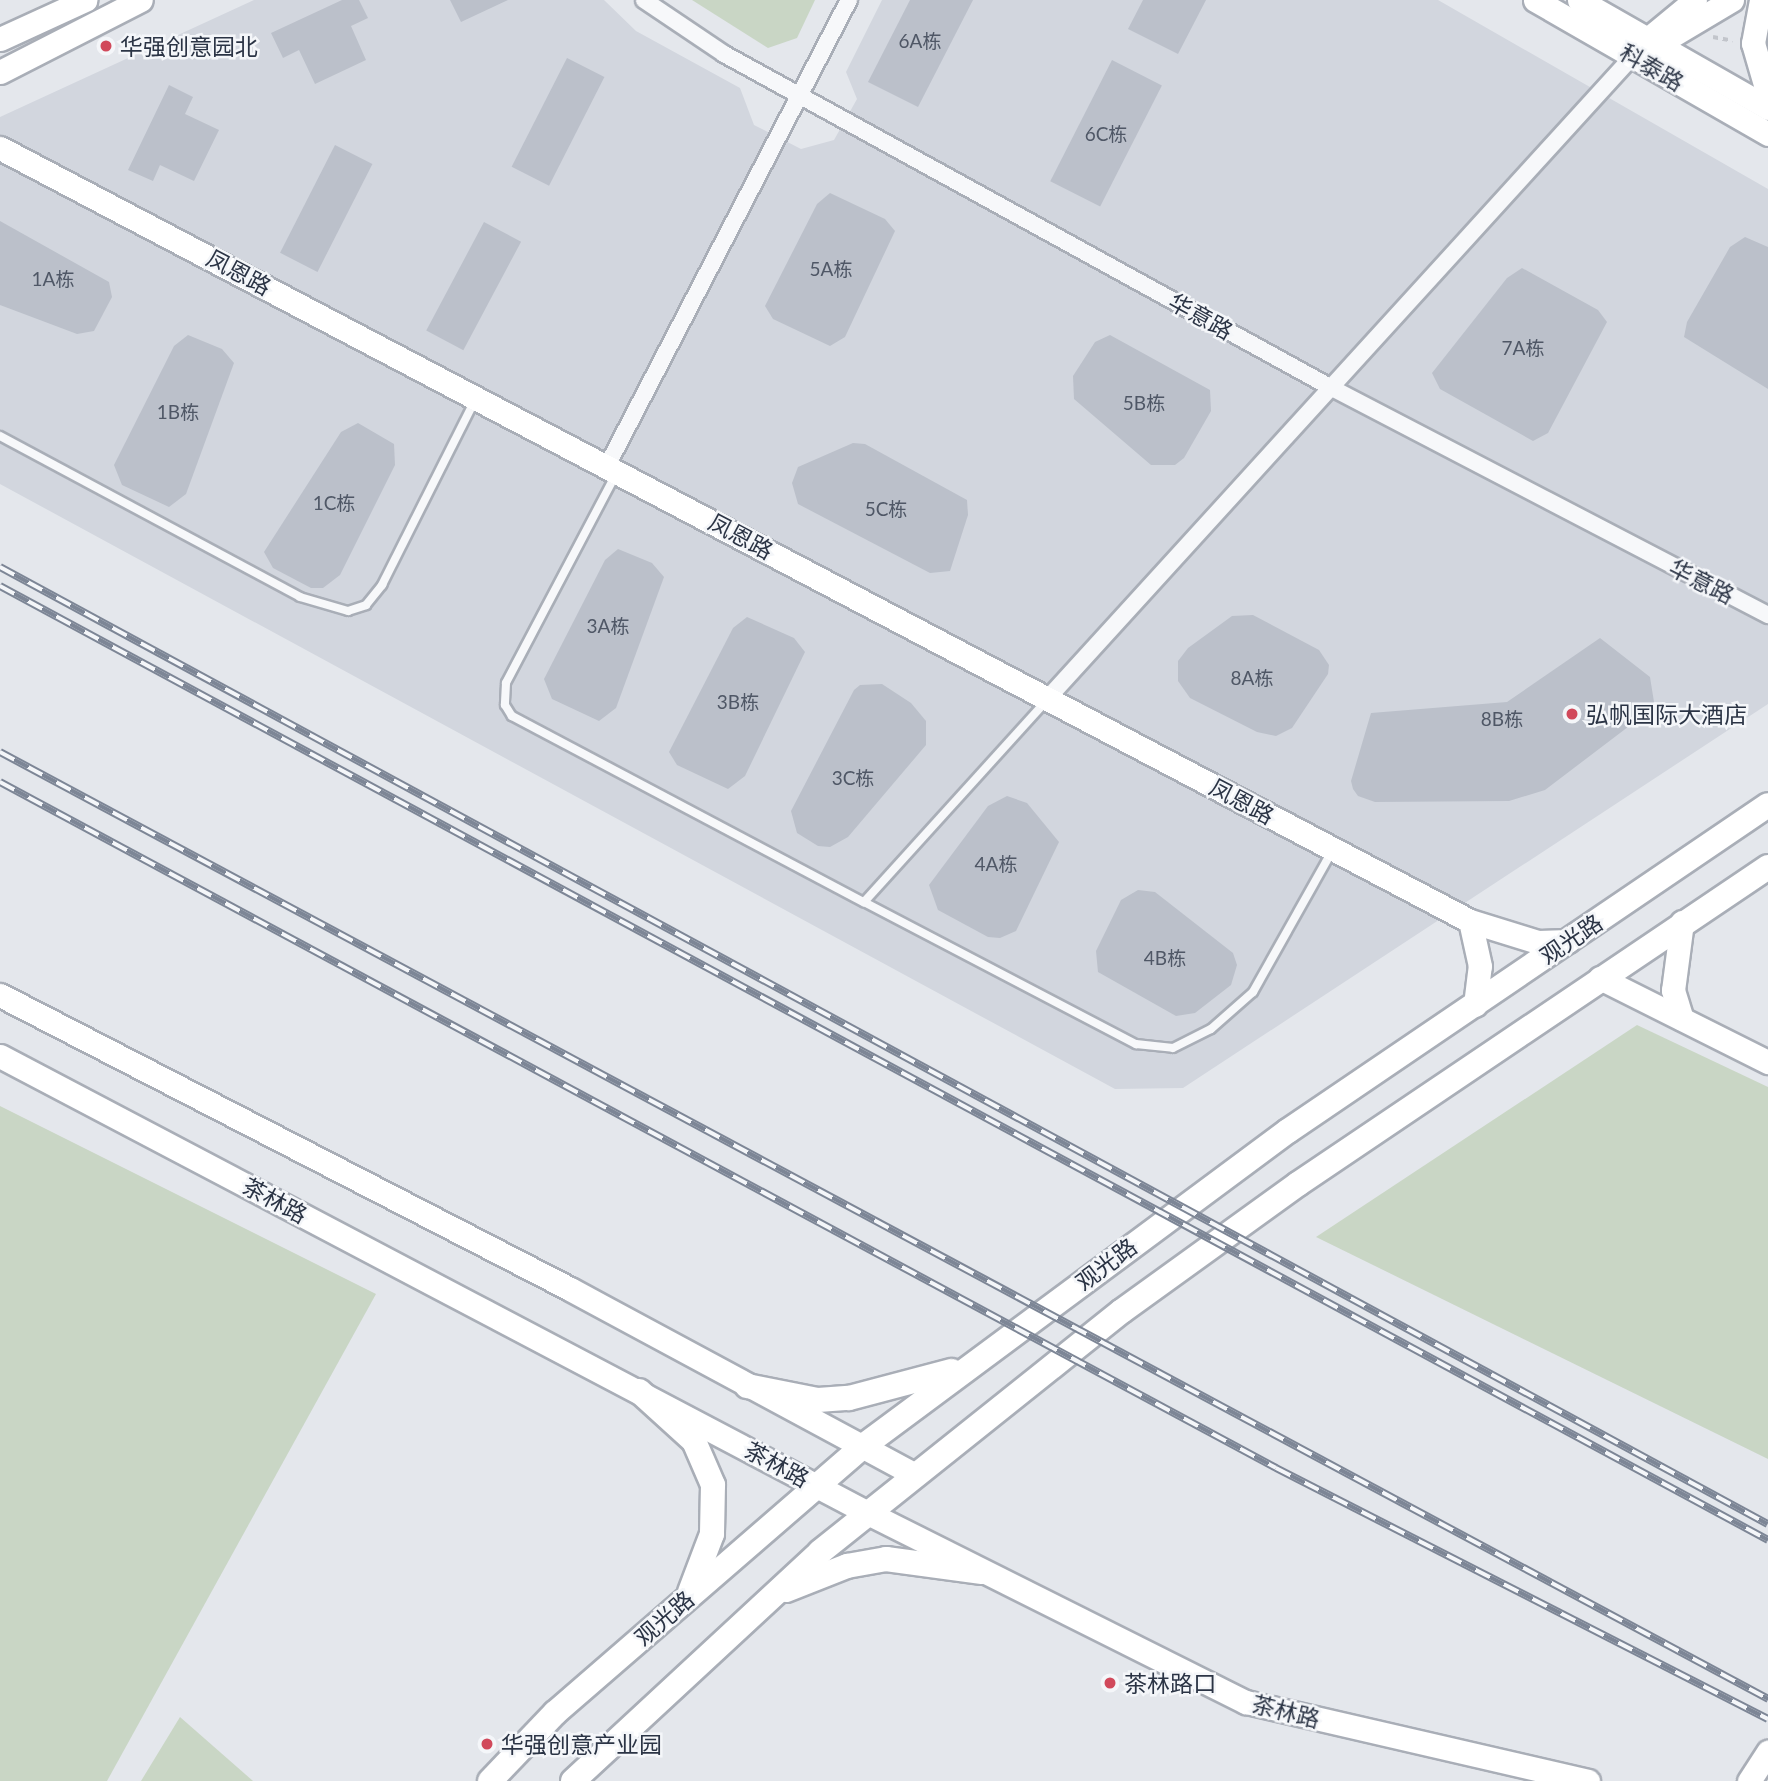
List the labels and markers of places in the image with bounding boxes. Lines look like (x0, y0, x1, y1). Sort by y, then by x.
place label: 华强创意园北 (120, 32, 258, 60)
marker: 华强创意园北 (98, 38, 114, 54)
place label: 弘帆国际大酒店 (1586, 700, 1747, 728)
marker: 弘帆国际大酒店 (1564, 706, 1580, 722)
place label: 茶林路口 (1124, 1669, 1216, 1697)
marker: 茶林路口 (1102, 1675, 1118, 1691)
place label: 华强创意产业园 (501, 1730, 662, 1758)
marker: 华强创意产业园 (479, 1736, 495, 1752)

